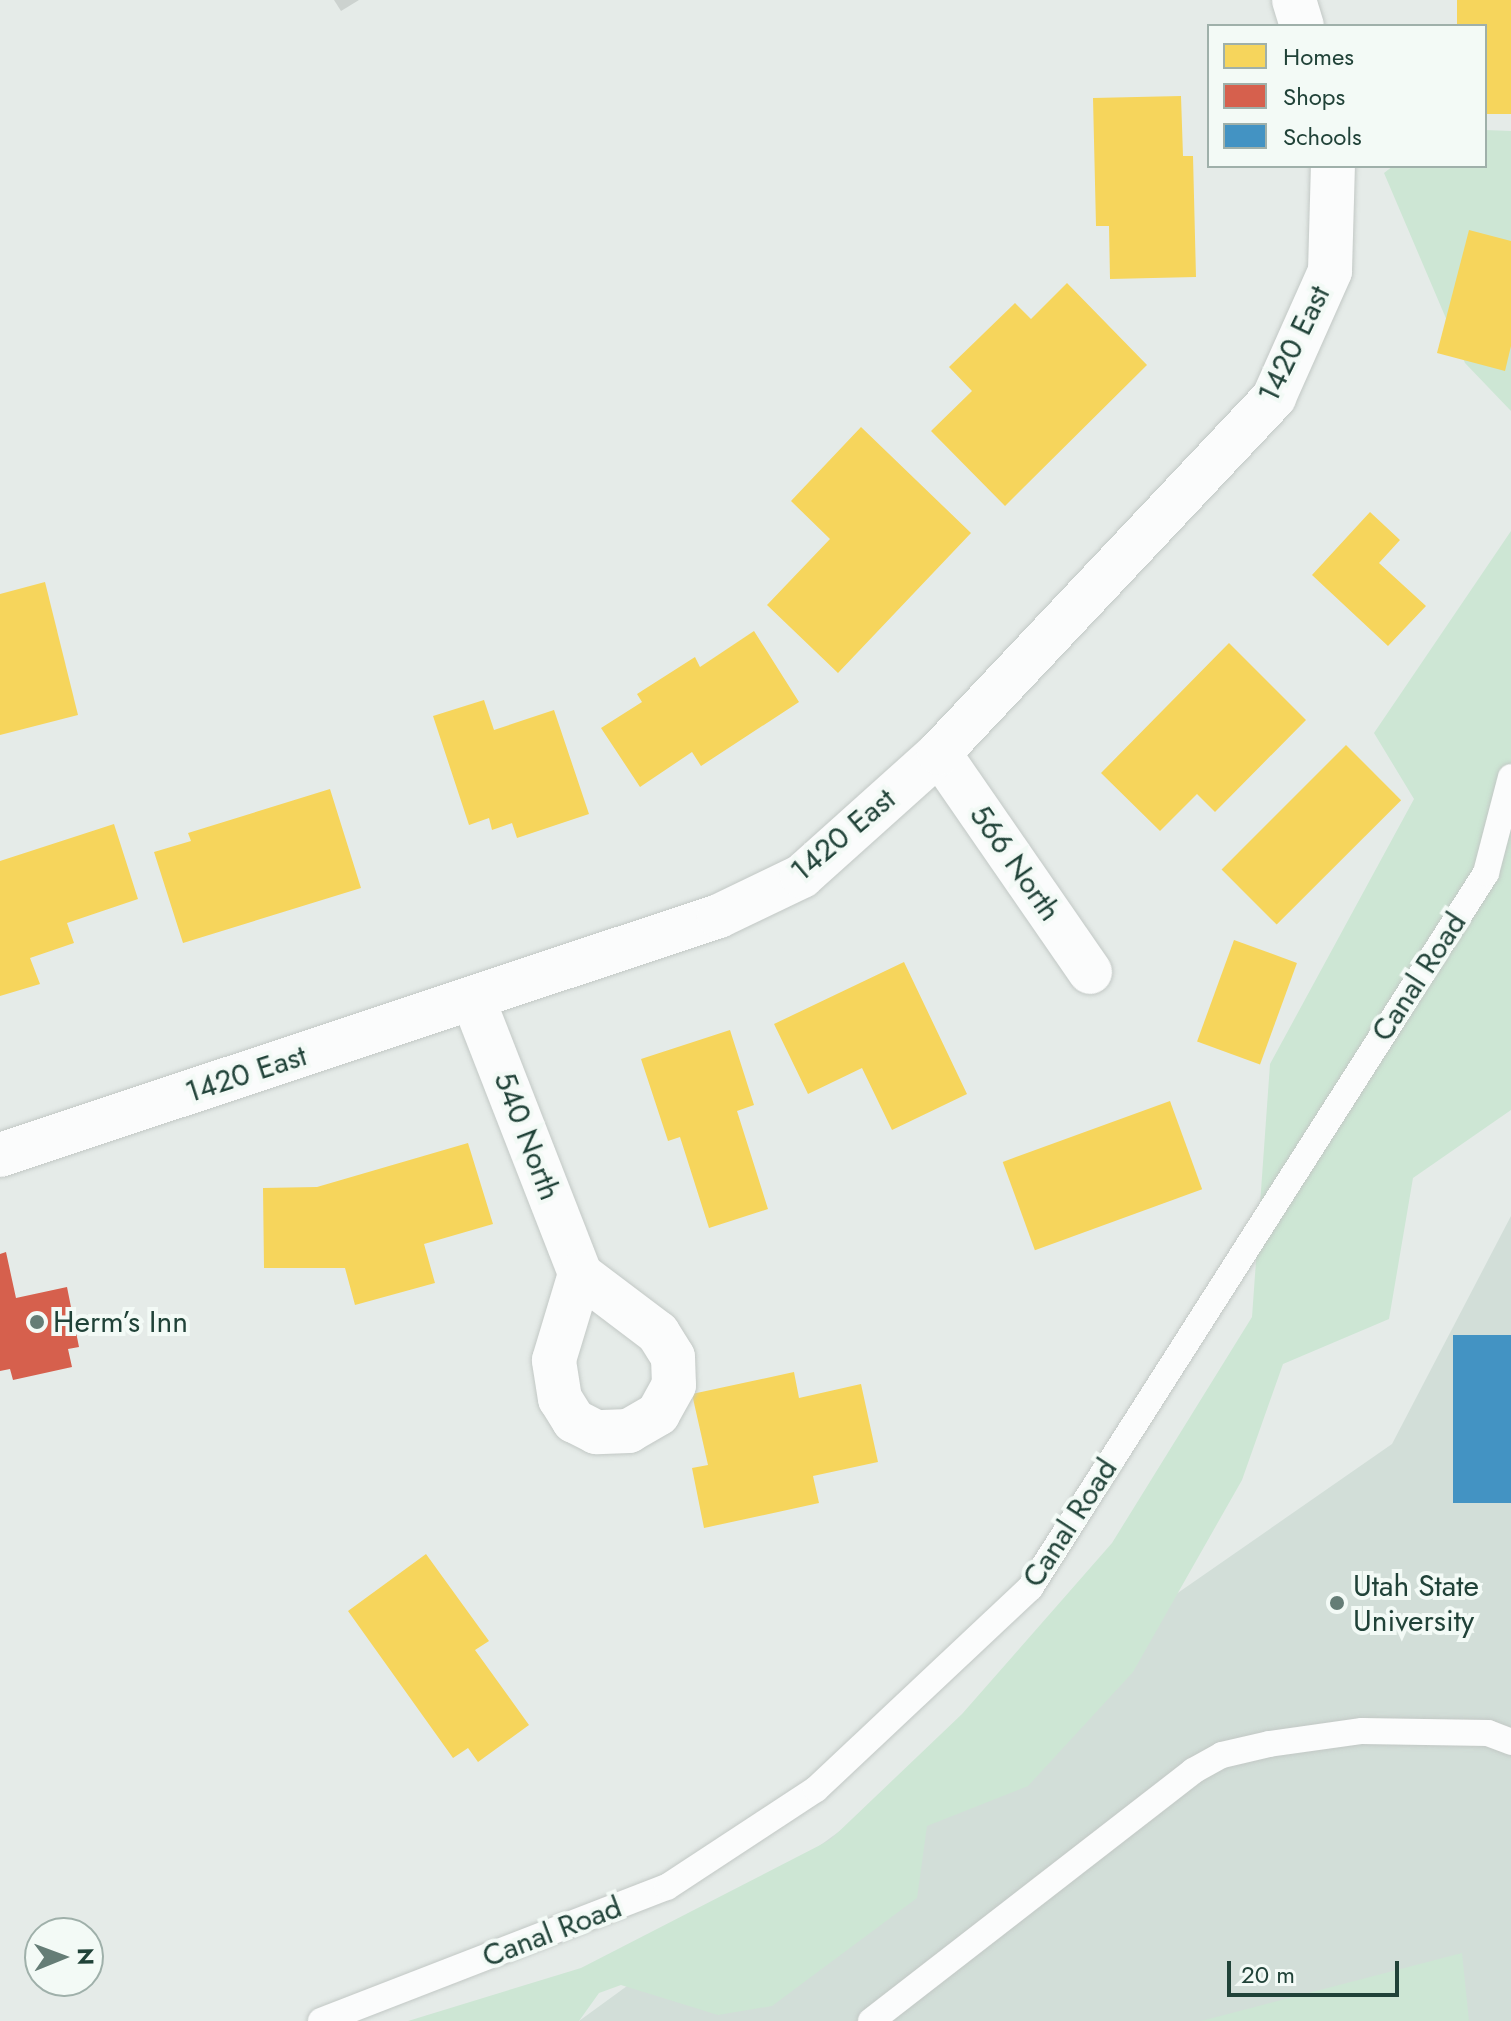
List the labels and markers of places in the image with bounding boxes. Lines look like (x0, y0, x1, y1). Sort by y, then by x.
place label: Herm’s Inn (53, 1304, 188, 1340)
marker: Herm’s Inn (28, 1313, 46, 1331)
place label: Utah State University (1353, 1568, 1479, 1638)
marker: Utah State University (1328, 1594, 1346, 1612)

